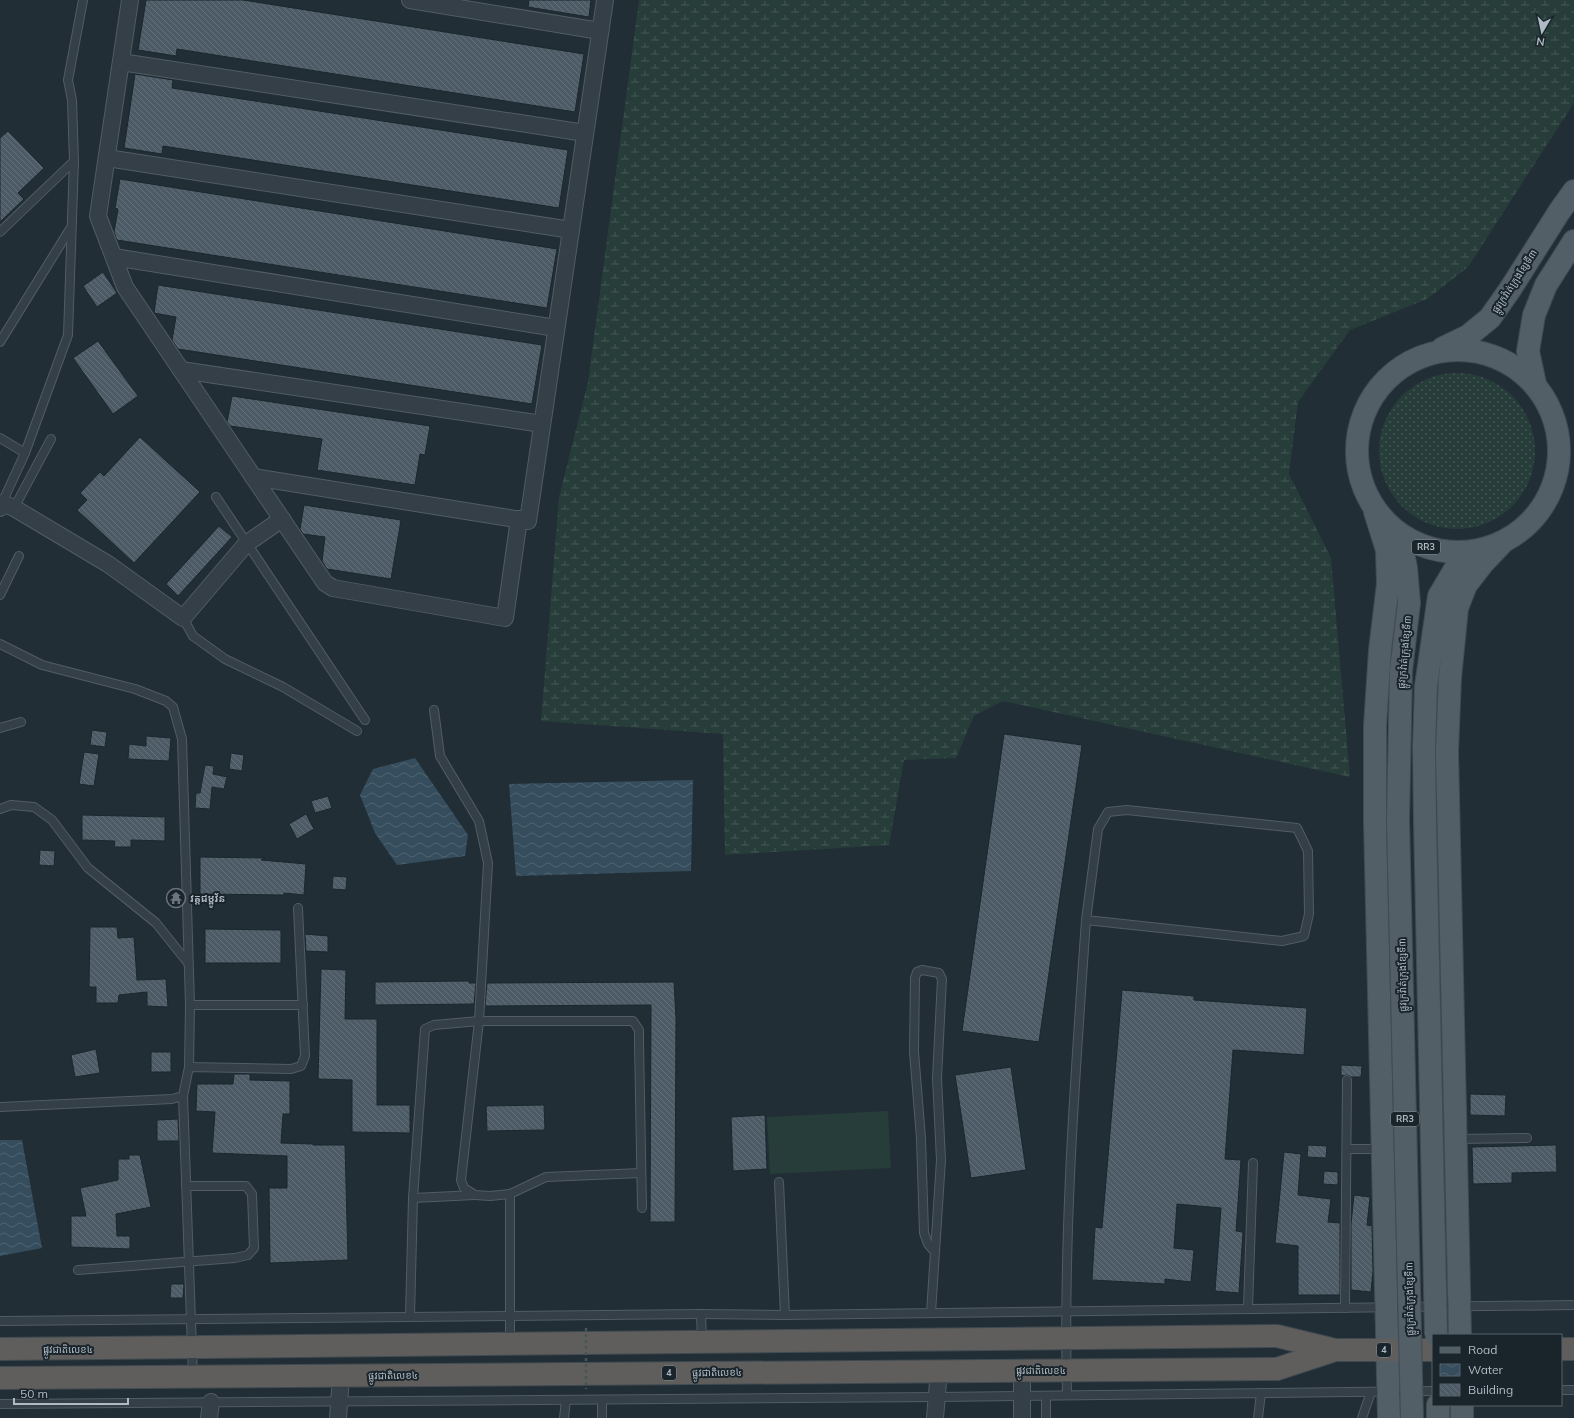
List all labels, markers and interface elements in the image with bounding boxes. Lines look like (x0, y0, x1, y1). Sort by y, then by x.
north arrow (1522, 12, 1562, 52)
text: N (1535, 34, 1546, 49)
street label: ផ្លូវក្រវ៉ាត់ក្រុងខ្សែទី៣ (1489, 247, 1542, 317)
road number: RR3 (1412, 540, 1440, 554)
street label: ផ្លូវក្រវ៉ាត់ក្រុងខ្សែទី៣ (1395, 615, 1417, 690)
temple icon: វត្តជម្ពូវ័ន (165, 887, 187, 909)
place label: វត្តជម្ពូវ័ន (190, 892, 225, 908)
street label: ផ្លូវក្រវ៉ាត់ក្រុងខ្សែទី៣ (1395, 938, 1413, 1012)
road number: RR3 (1391, 1112, 1419, 1126)
street label: ផ្លូវក្រវ៉ាត់ក្រុងខ្សែទី៣ (1402, 1262, 1420, 1336)
legend (1432, 1334, 1562, 1406)
text: Road (1468, 1342, 1497, 1357)
street label: ផ្លូវជាតិលេខ៤ (43, 1343, 93, 1359)
road number: 4 (1377, 1343, 1391, 1357)
text: Water (1468, 1362, 1504, 1377)
street label: ផ្លូវជាតិលេខ៤ (1016, 1364, 1066, 1380)
road number: 4 (662, 1366, 676, 1380)
street label: ផ្លូវជាតិលេខ៤ (692, 1366, 742, 1382)
street label: ផ្លូវជាតិលេខ៤ (368, 1369, 418, 1385)
scale bar (14, 1380, 128, 1406)
text: Building (1468, 1382, 1513, 1397)
text: 50 m (20, 1386, 48, 1401)

